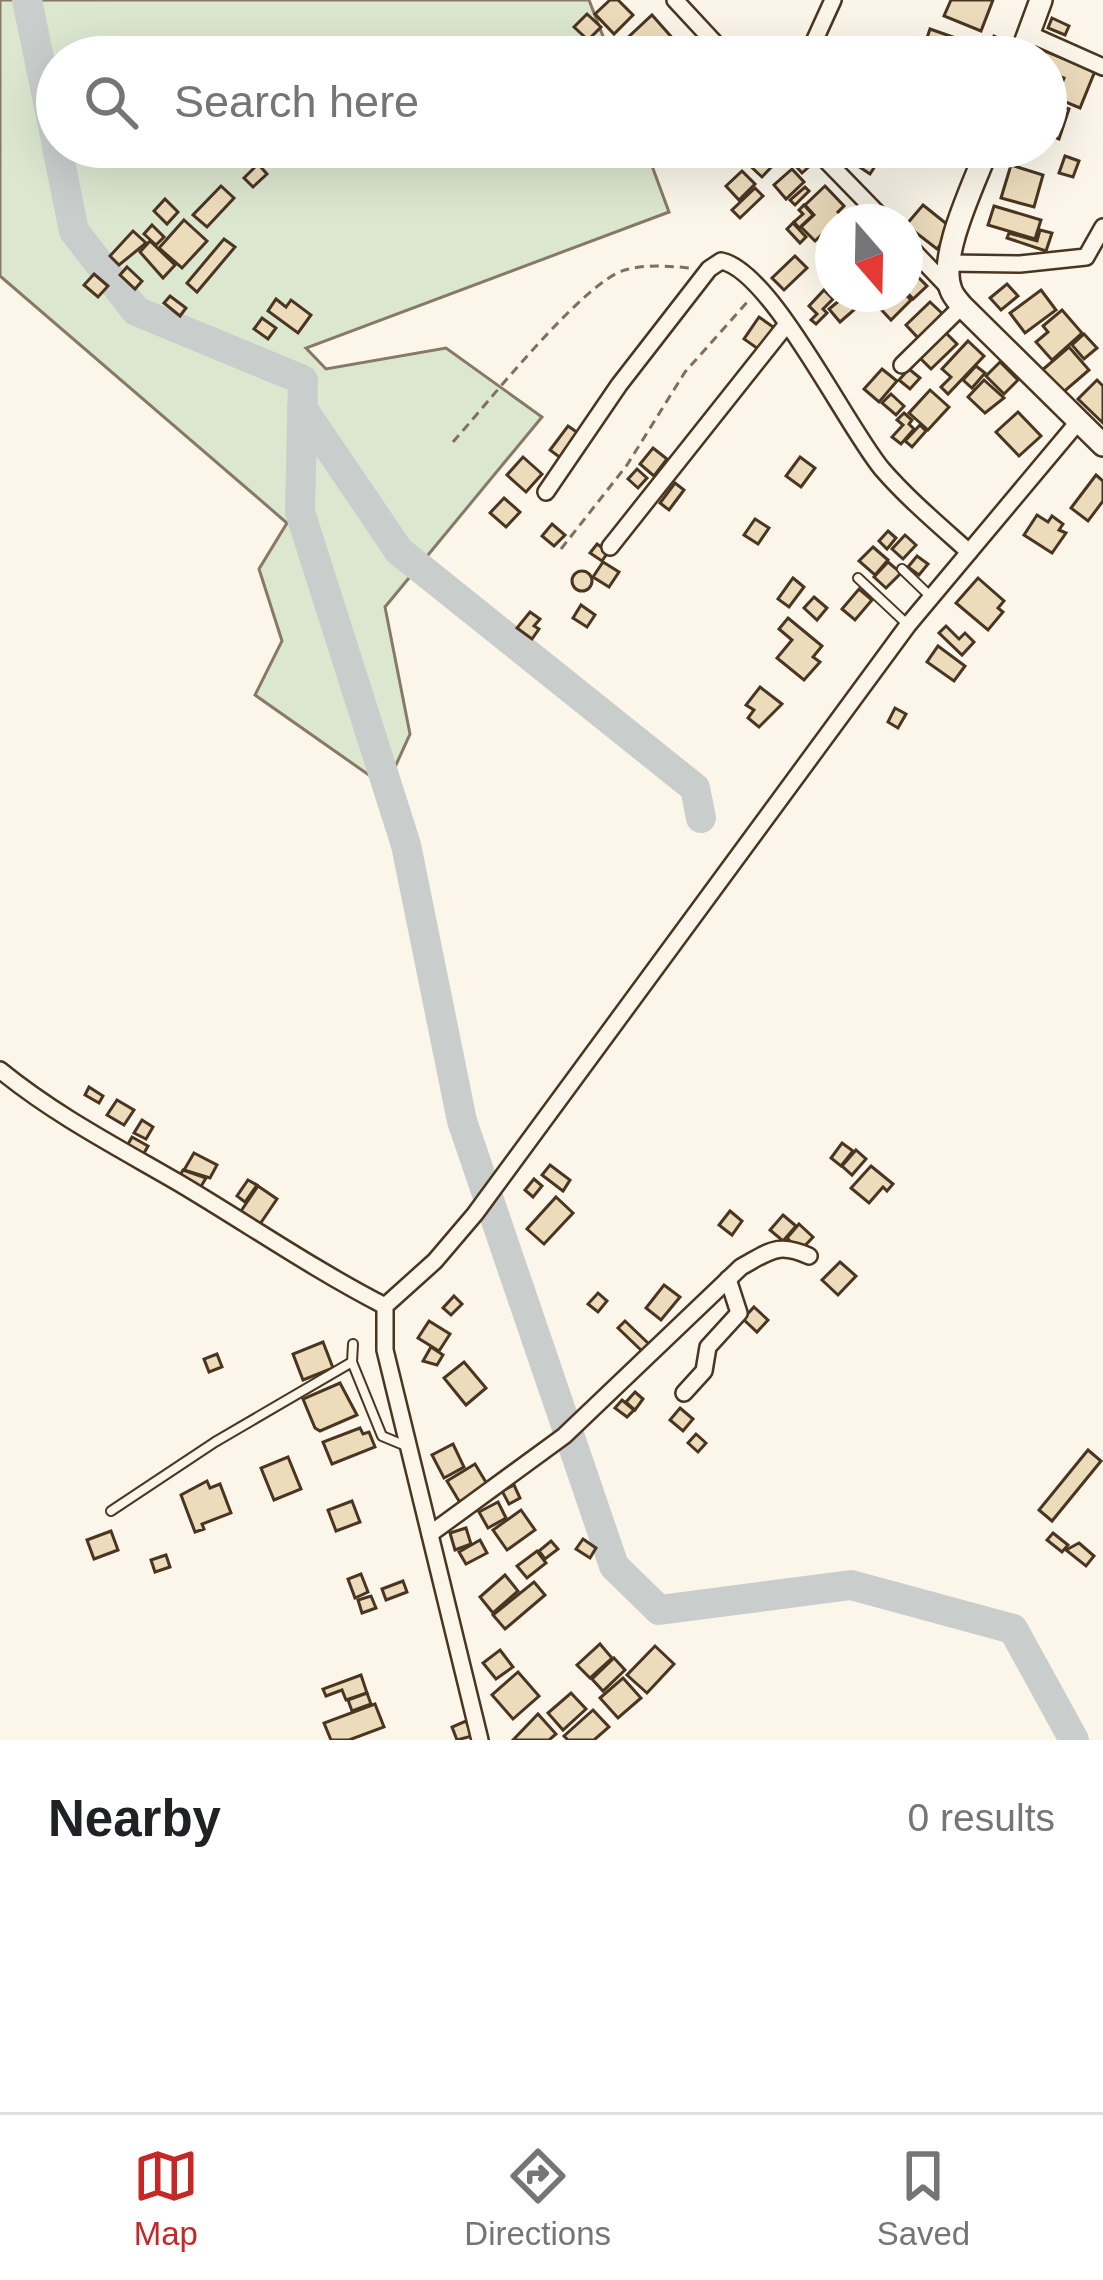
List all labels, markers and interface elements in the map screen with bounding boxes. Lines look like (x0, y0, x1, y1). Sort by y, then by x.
search box (36, 36, 1067, 168)
icon: search (78, 69, 144, 135)
text: Search here (174, 76, 419, 127)
north arrow (815, 204, 923, 312)
text: Nearby (48, 1790, 221, 1847)
text: 0 results (908, 1796, 1055, 1839)
tab: Map (133, 2143, 199, 2253)
tab: Directions (464, 2143, 611, 2253)
tab: Saved (877, 2143, 970, 2253)

